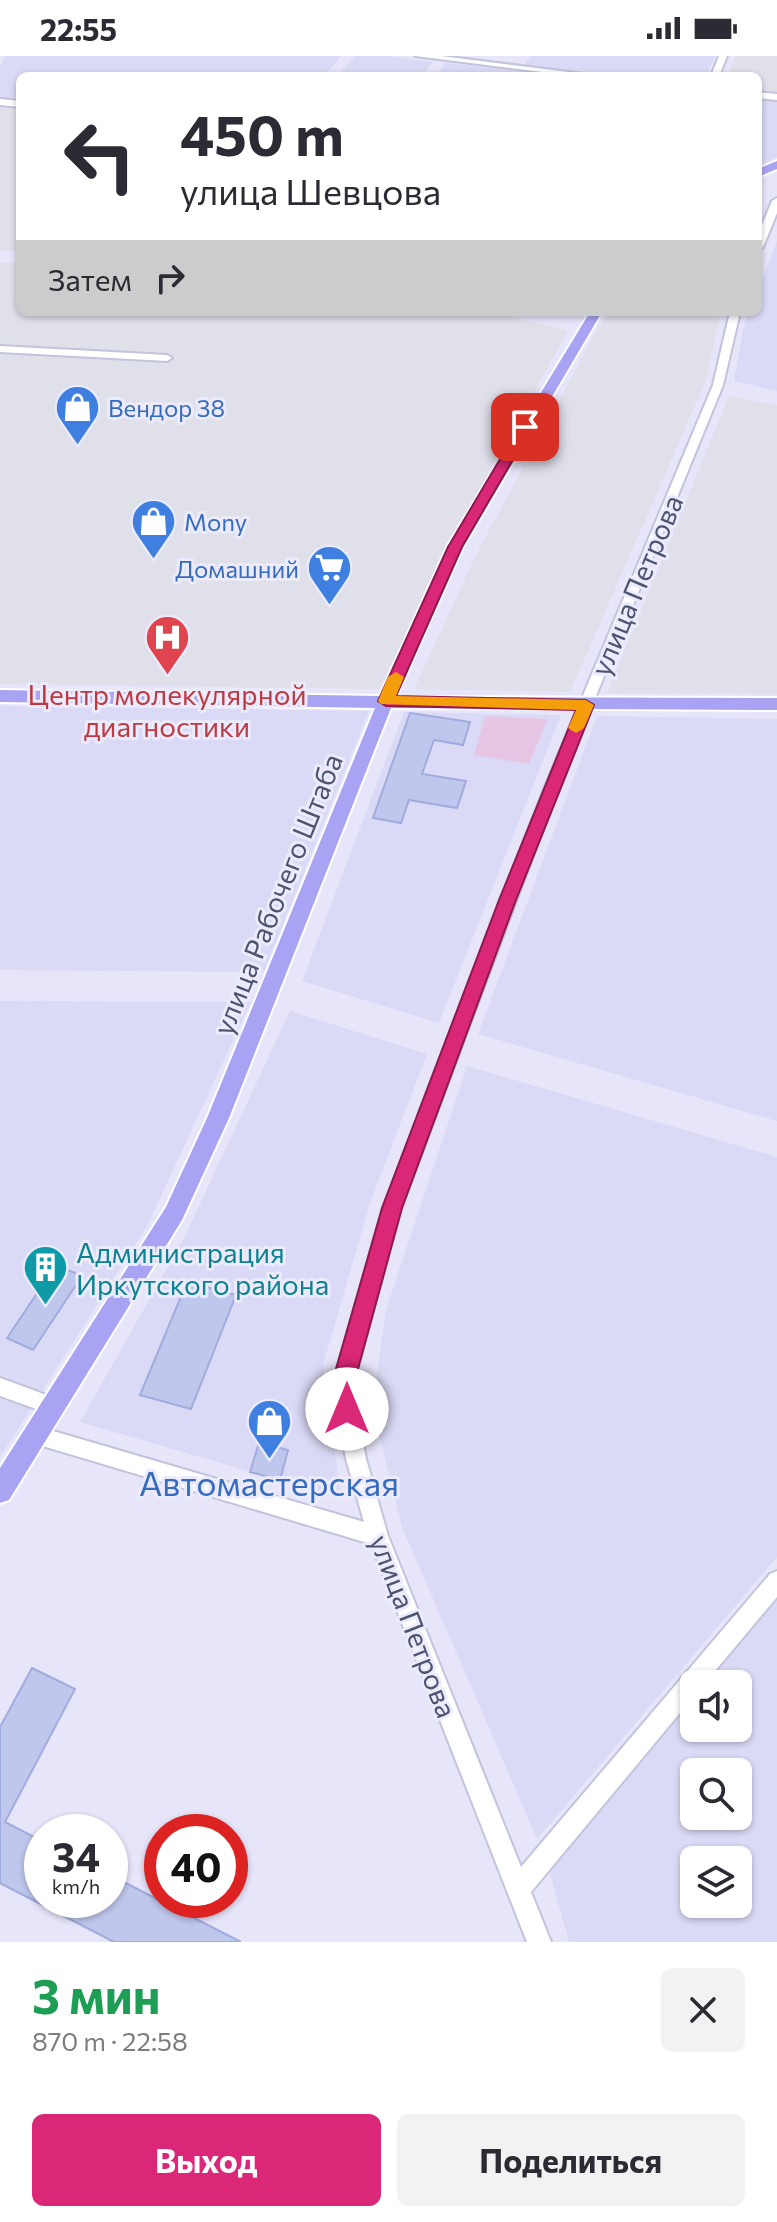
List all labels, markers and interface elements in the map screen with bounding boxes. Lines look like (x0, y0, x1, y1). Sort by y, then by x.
text: 22:55 (40, 10, 117, 47)
text: 450 m (180, 99, 344, 168)
icon: left (48, 104, 152, 208)
text: улица Шевцова (180, 168, 441, 212)
icon: right (148, 256, 192, 300)
text: Затем (48, 260, 132, 297)
shop icon: Вендор 38 (53, 383, 101, 446)
place label: Вендор 38 (108, 393, 225, 422)
pin (491, 393, 559, 461)
icon: arrive (503, 405, 547, 449)
street label: улица Петрова (583, 489, 689, 681)
shop icon: Mony (129, 497, 177, 560)
place label: Mony (184, 507, 247, 536)
supermarket icon: Домашний (306, 544, 354, 607)
place label: Домашний (175, 554, 299, 583)
hospital icon: Центр молекулярной диагностики (143, 613, 191, 676)
place label: Центр молекулярной диагностики (28, 677, 306, 743)
street label: улица Рабочего Штаба (205, 749, 349, 1039)
place label: Администрация Иркутского района (76, 1235, 329, 1301)
building icon: Администрация Иркутского района (21, 1244, 69, 1307)
position arrow (305, 1367, 389, 1451)
shop icon: Автомастерская (245, 1398, 293, 1461)
place label: Автомастерская (139, 1461, 399, 1503)
street label: улица Петрова (363, 1530, 465, 1722)
map controls (680, 1670, 752, 1918)
button: sound (680, 1670, 752, 1742)
button: search (680, 1758, 752, 1830)
speed limit sign: 40 (144, 1814, 248, 1918)
text: 34 (52, 1831, 100, 1880)
button: layers (680, 1846, 752, 1918)
text: km/h (52, 1874, 100, 1898)
text: 3 мин (32, 1965, 160, 2024)
button: close (661, 1968, 745, 2052)
text: 870 m · 22:58 (32, 2025, 188, 2056)
button: Выход (32, 2114, 381, 2206)
button: Поделиться (397, 2114, 745, 2206)

